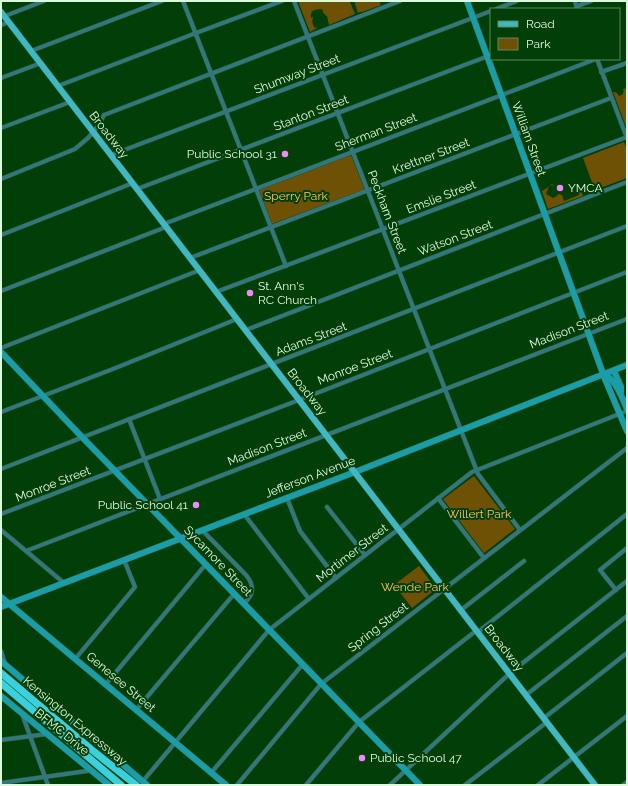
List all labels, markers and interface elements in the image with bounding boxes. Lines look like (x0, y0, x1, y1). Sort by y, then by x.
legend (490, 8, 620, 60)
text: Road (526, 17, 555, 31)
text: Park (526, 37, 551, 51)
street label: Shumway Street (252, 51, 342, 97)
street label: Stanton Street (272, 92, 350, 134)
street label: William Street (509, 100, 549, 178)
street label: Broadway (86, 109, 132, 162)
street label: Sherman Street (333, 110, 419, 154)
street label: Krettner Street (391, 135, 471, 177)
place label: Public School 31 (187, 147, 277, 161)
marker: Public School 31 (280, 149, 290, 159)
street label: Peckham Street (365, 168, 409, 256)
street label: Emslie Street (404, 177, 478, 217)
place label: YMCA (568, 181, 603, 195)
marker: YMCA (555, 183, 565, 193)
park label: Sperry Park (264, 189, 329, 203)
street label: Watson Street (416, 217, 494, 259)
place label: St. Ann's RC Church (258, 279, 317, 307)
marker: St. Ann's RC Church (245, 288, 255, 298)
street label: Madison Street (528, 309, 610, 351)
street label: Adams Street (273, 319, 349, 359)
street label: Monroe Street (316, 346, 394, 388)
street label: Broadway (284, 366, 330, 419)
street label: Madison Street (226, 426, 308, 468)
street label: Jefferson Avenue (263, 453, 357, 501)
street label: Monroe Street (14, 463, 92, 505)
place label: Public School 41 (98, 498, 188, 512)
marker: Public School 41 (191, 500, 201, 510)
park label: Willert Park (447, 507, 512, 521)
street label: Mortimer Street (314, 521, 390, 585)
street label: Sycamore Street (181, 523, 255, 599)
park label: Wende Park (381, 580, 450, 594)
street label: Spring Street (345, 599, 411, 655)
street label: Broadway (481, 622, 527, 675)
street label: Genesee Street (84, 649, 158, 715)
street label: Kensington Expressway (20, 674, 130, 769)
street label: BFMC Drive (32, 706, 92, 758)
place label: Public School 47 (370, 751, 462, 765)
marker: Public School 47 (357, 753, 367, 763)

